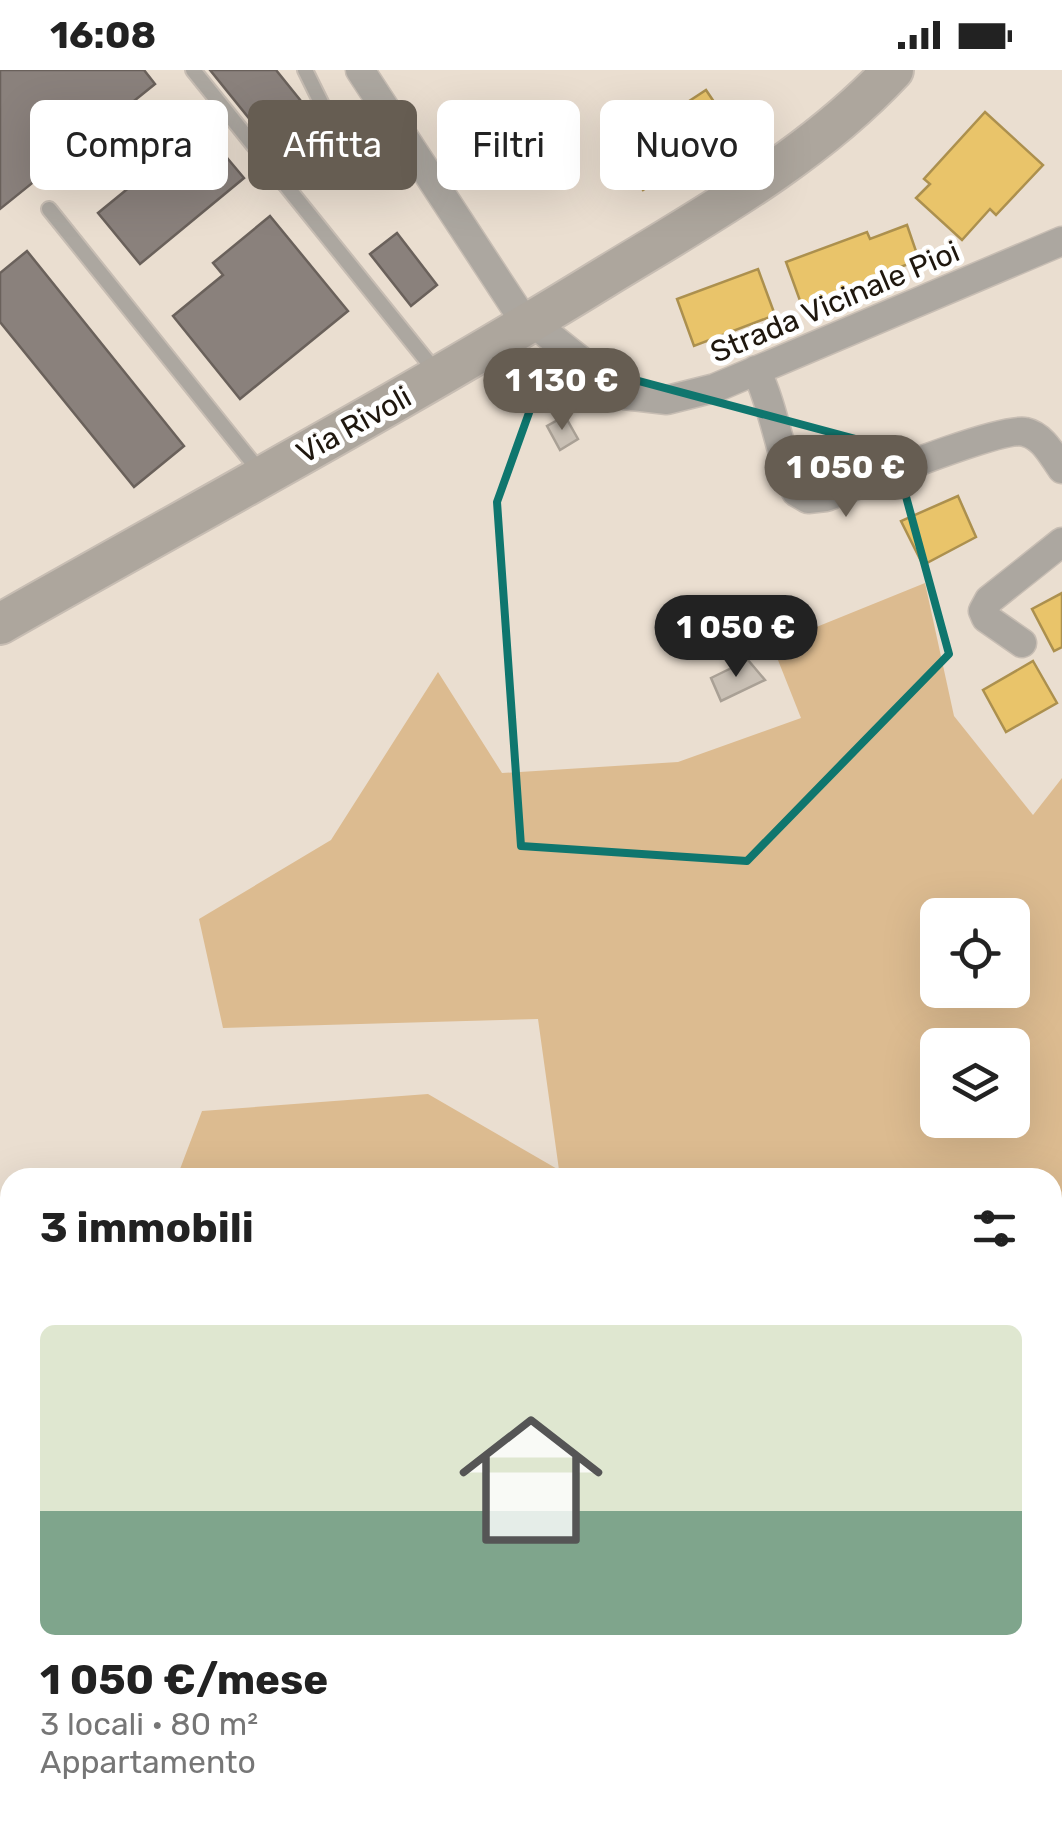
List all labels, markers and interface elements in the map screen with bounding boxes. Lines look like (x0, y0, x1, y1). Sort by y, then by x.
text: 16:08 (50, 12, 156, 58)
chip: Compra (30, 100, 228, 190)
chip: Affitta (248, 100, 417, 190)
chip: Filtri (437, 100, 580, 190)
chip: Nuovo (600, 100, 774, 190)
street label: Strada Vicinale Pioi (705, 233, 965, 371)
pin: 1 130 € (470, 348, 654, 433)
text: 1 130 € (505, 361, 619, 399)
street label: Via Rivoli (290, 379, 418, 471)
pin: 1 050 € (754, 435, 938, 520)
text: 1 050 € (787, 448, 905, 486)
pin: 1 050 € (644, 595, 828, 680)
text: 1 050 € (677, 608, 795, 646)
map controls (920, 898, 1030, 1138)
button: locate (920, 898, 1030, 1008)
button: layers (920, 1028, 1030, 1138)
icon: filters (967, 1201, 1022, 1256)
text: 3 immobili (40, 1203, 254, 1253)
icon: home (441, 1390, 621, 1570)
text: 1 050 €/mese (40, 1655, 328, 1705)
text: 3 locali · 80 m² (40, 1705, 258, 1743)
text: Appartamento (40, 1743, 256, 1781)

